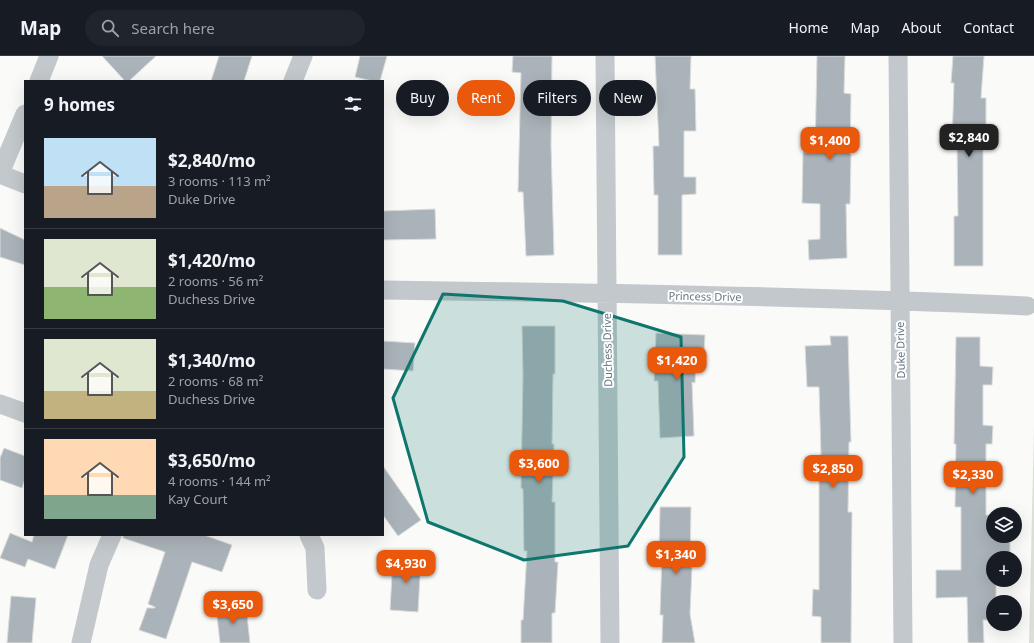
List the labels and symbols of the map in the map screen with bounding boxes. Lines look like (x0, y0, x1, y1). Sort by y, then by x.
pin: $2,840 (936, 124, 1002, 158)
pin: $1,400 (797, 127, 863, 161)
street label: Princess Drive (668, 288, 742, 304)
street label: Duchess Drive (599, 313, 615, 387)
street label: Duke Drive (892, 321, 908, 379)
pin: $1,420 (644, 347, 710, 381)
pin: $3,600 (506, 450, 572, 484)
pin: $2,850 (800, 455, 866, 489)
pin: $2,330 (940, 461, 1006, 495)
pin: $1,340 (643, 541, 709, 575)
pin: $4,930 (373, 550, 439, 584)
pin: $3,650 (200, 591, 266, 625)

